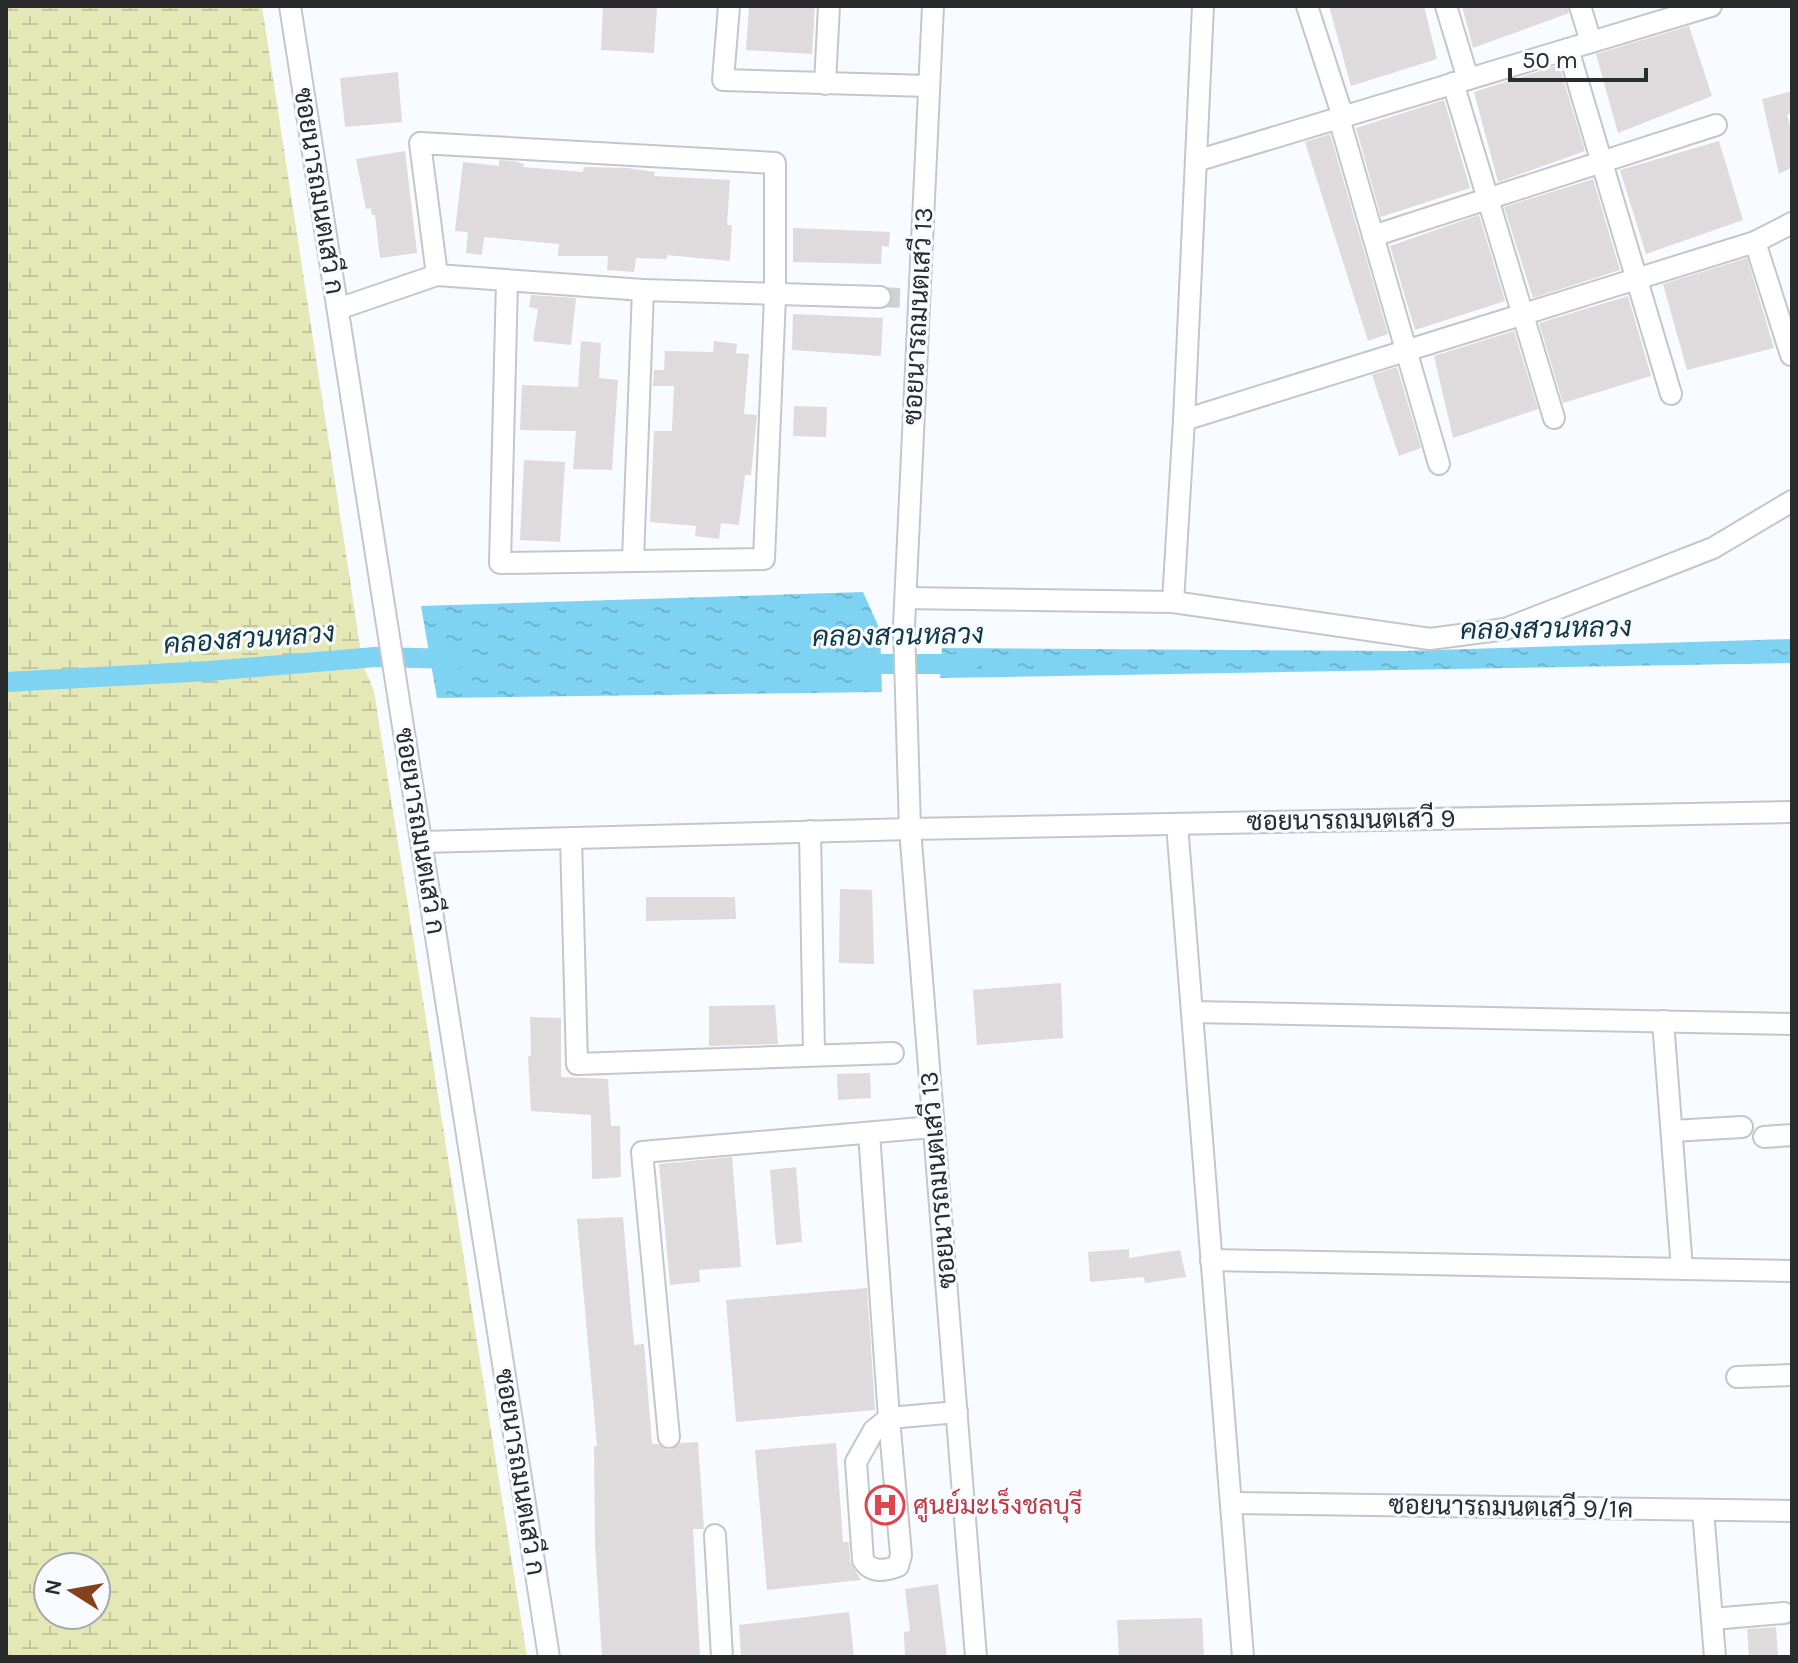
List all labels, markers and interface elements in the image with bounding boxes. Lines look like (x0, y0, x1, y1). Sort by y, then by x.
scale bar (1510, 32, 1646, 82)
text: 50 m (1522, 46, 1578, 74)
street label: ซอยนารถมนตเสวี ก (287, 85, 352, 297)
street label: ซอยนารถมนตเสวี 13 (896, 206, 939, 426)
water label: คลองสวนหลวง (1460, 610, 1632, 646)
water label: คลองสวนหลวง (162, 616, 336, 660)
water label: คลองสวนหลวง (812, 617, 984, 653)
street label: ซอยนารถมนตเสวี ก (388, 725, 453, 937)
street label: ซอยนารถมนตเสวี 9 (1246, 802, 1456, 837)
street label: ซอยนารถมนตเสวี 13 (912, 1070, 963, 1290)
street label: ซอยนารถมนตเสวี ก (488, 1366, 553, 1578)
hospital icon: ศูนย์มะเร็งชลบุรี (864, 1484, 906, 1526)
place label: ศูนย์มะเร็งชลบุรี (913, 1487, 1083, 1523)
street label: ซอยนารถมนตเสวี 9/1ค (1388, 1488, 1634, 1525)
north arrow (32, 1551, 112, 1631)
text: N (39, 1577, 68, 1598)

